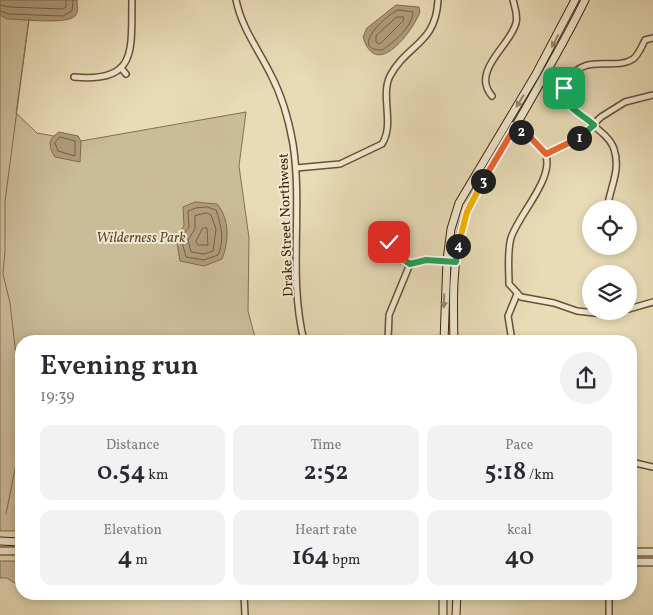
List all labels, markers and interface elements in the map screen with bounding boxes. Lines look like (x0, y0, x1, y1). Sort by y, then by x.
one-way arrow (550, 35, 559, 48)
pin (543, 67, 585, 109)
icon: arrive (550, 74, 578, 102)
one-way arrow (515, 95, 524, 108)
pin: 2 (508, 120, 534, 144)
text: 2 (518, 123, 525, 142)
pin: 1 (566, 126, 592, 150)
text: 1 (577, 129, 582, 148)
street label: Drake Street Northwest (274, 153, 299, 297)
pin: 3 (470, 168, 496, 194)
text: 3 (480, 172, 487, 191)
map controls (582, 200, 637, 320)
button: locate (582, 200, 637, 255)
pin (368, 221, 410, 263)
icon: check (375, 228, 403, 256)
park label: Wilderness Park (96, 229, 186, 248)
pin: 4 (446, 234, 470, 258)
text: 4 (454, 237, 463, 256)
button: layers (582, 265, 637, 320)
one-way arrow (440, 293, 448, 309)
text: Evening run (40, 347, 199, 386)
button: share (560, 352, 612, 404)
text: 19:39 (40, 386, 74, 408)
text: Distance (106, 436, 159, 455)
text: Time (311, 436, 341, 455)
text: Pace (505, 436, 533, 455)
text: 0.54 (97, 455, 146, 490)
text: 2:52 (304, 455, 348, 490)
text: 5:18 (484, 455, 526, 490)
text: km (146, 466, 168, 485)
text: /km (526, 466, 554, 485)
text: Elevation (104, 521, 162, 540)
text: Heart rate (295, 521, 357, 540)
text: kcal (507, 521, 532, 540)
text: 4 (118, 540, 133, 575)
text: 164 (292, 540, 329, 575)
text: 40 (504, 540, 534, 575)
text: m (133, 551, 148, 570)
text: bpm (329, 551, 360, 570)

